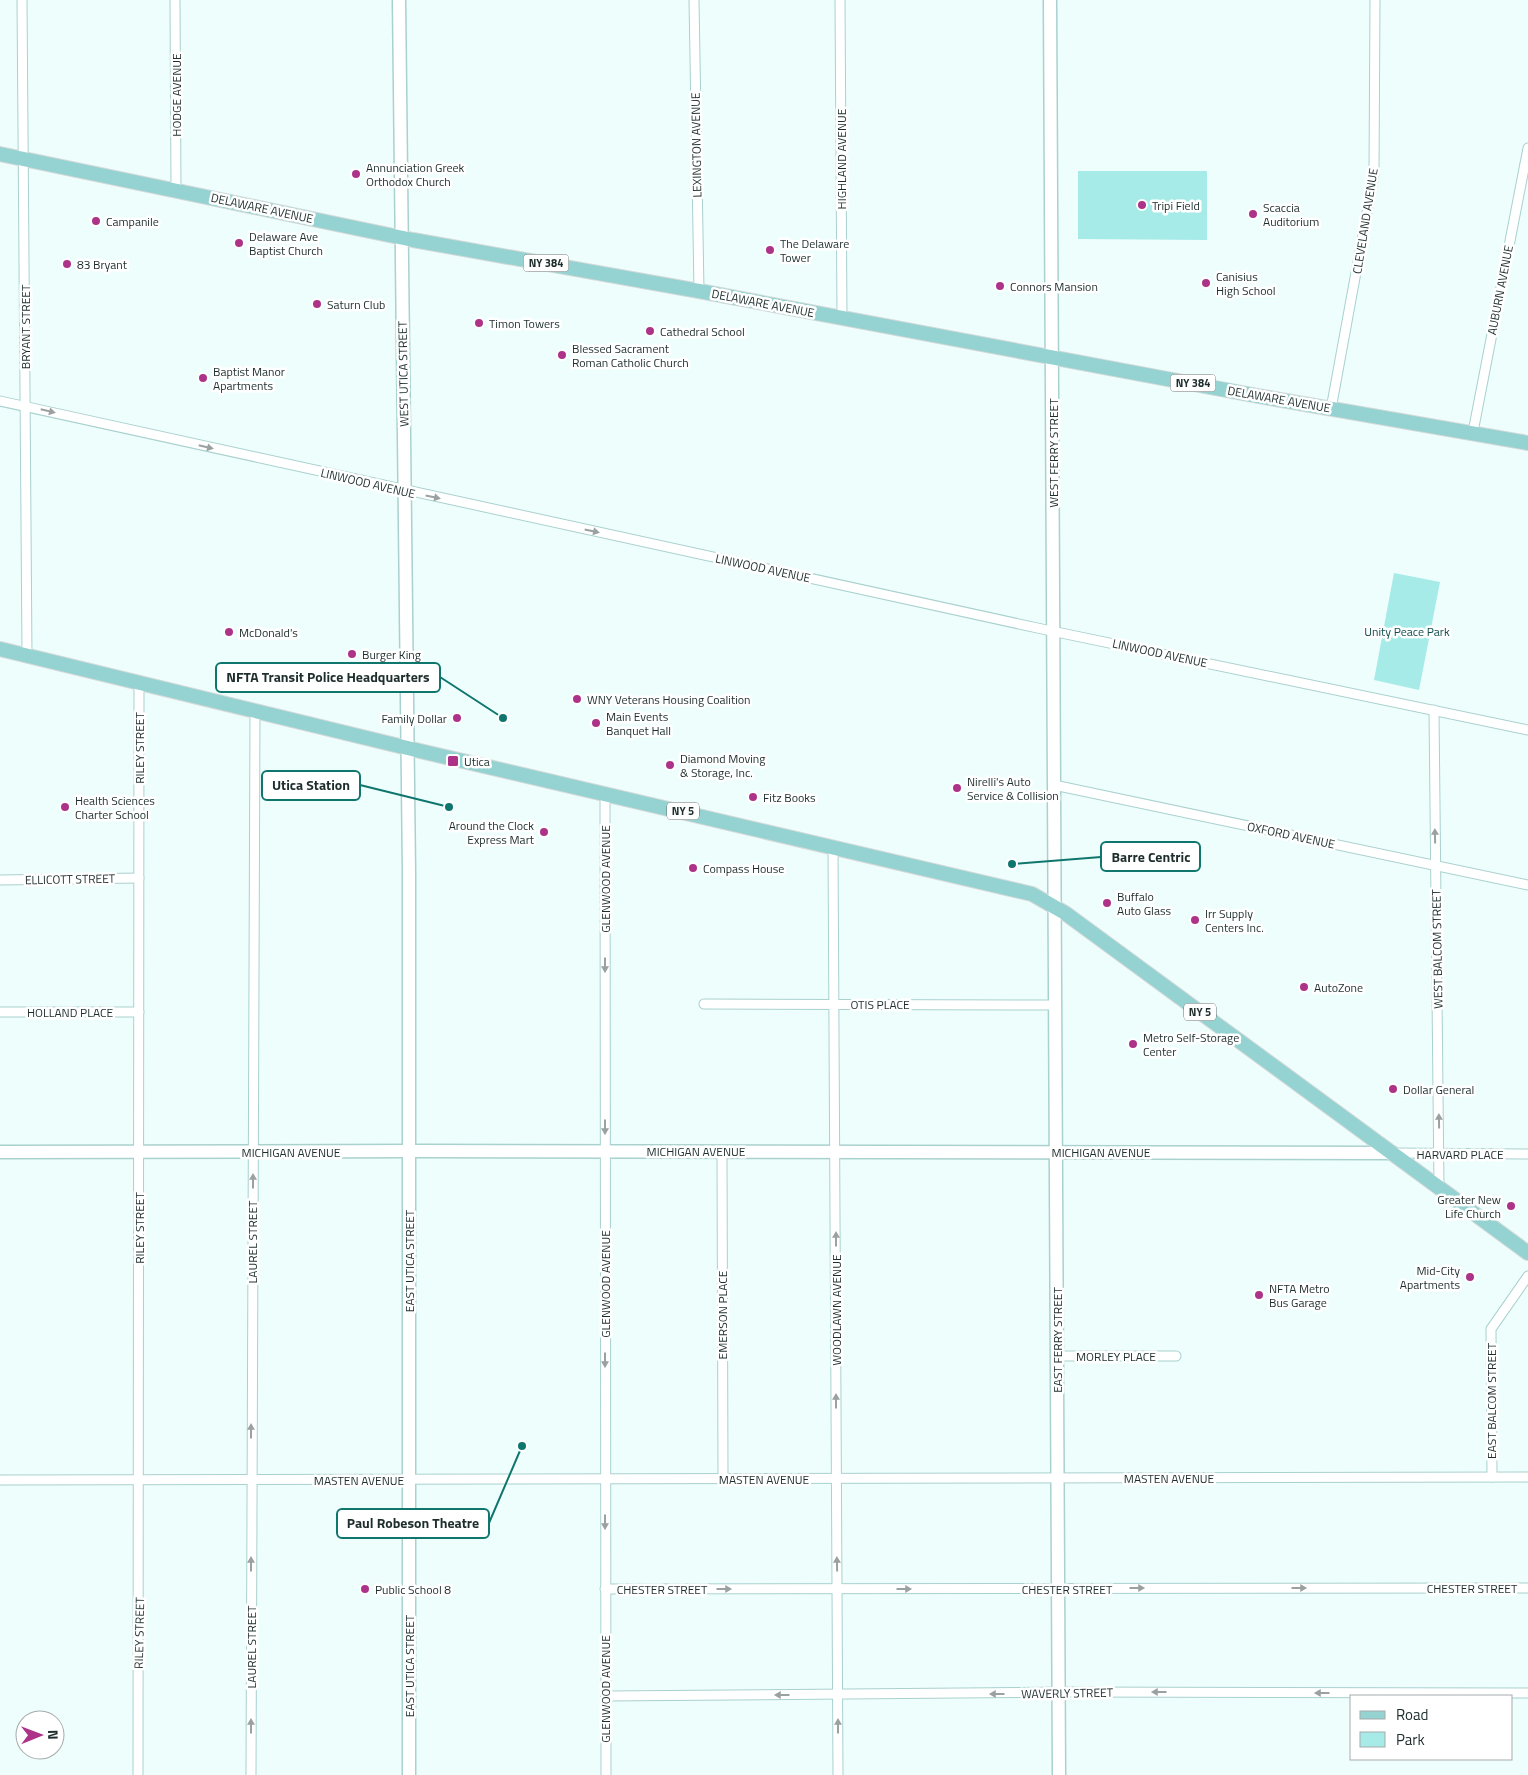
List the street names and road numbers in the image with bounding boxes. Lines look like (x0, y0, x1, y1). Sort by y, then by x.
street label: HODGE AVENUE (167, 53, 186, 137)
street label: LEXINGTON AVENUE (686, 92, 706, 198)
street label: HIGHLAND AVENUE (832, 108, 851, 209)
street label: CLEVELAND AVENUE (1347, 166, 1383, 275)
street label: DELAWARE AVENUE (209, 188, 315, 228)
street label: AUBURN AVENUE (1482, 243, 1518, 336)
road number: NY 384 (524, 254, 568, 272)
street label: BRYANT STREET (16, 284, 35, 369)
street label: DELAWARE AVENUE (710, 284, 816, 322)
street label: WEST UTICA STREET (393, 320, 413, 427)
road number: NY 384 (1170, 374, 1216, 392)
street label: DELAWARE AVENUE (1226, 381, 1332, 417)
street label: WEST FERRY STREET (1044, 398, 1063, 508)
street label: LINWOOD AVENUE (319, 463, 418, 503)
street label: LINWOOD AVENUE (714, 549, 813, 587)
street label: LINWOOD AVENUE (1111, 634, 1210, 672)
street label: RILEY STREET (130, 712, 149, 784)
road number: NY 5 (667, 802, 699, 819)
street label: OXFORD AVENUE (1245, 816, 1337, 854)
street label: GLENWOOD AVENUE (596, 825, 615, 933)
street label: ELLICOTT STREET (25, 869, 116, 889)
street label: WEST BALCOM STREET (1426, 888, 1448, 1009)
street label: OTIS PLACE (850, 995, 910, 1014)
street label: HOLLAND PLACE (27, 1003, 113, 1022)
road number: NY 5 (1184, 1004, 1216, 1020)
street label: MICHIGAN AVENUE (647, 1142, 746, 1161)
street label: MICHIGAN AVENUE (242, 1143, 341, 1162)
street label: MICHIGAN AVENUE (1052, 1143, 1151, 1162)
street label: HARVARD PLACE (1416, 1145, 1504, 1164)
street label: RILEY STREET (130, 1192, 149, 1264)
street label: LAUREL STREET (243, 1200, 262, 1283)
street label: EAST UTICA STREET (400, 1209, 419, 1312)
street label: GLENWOOD AVENUE (596, 1230, 615, 1338)
street label: WOODLAWN AVENUE (827, 1254, 846, 1366)
street label: EMERSON PLACE (713, 1270, 732, 1359)
street label: EAST FERRY STREET (1048, 1287, 1067, 1393)
street label: EAST BALCOM STREET (1482, 1342, 1501, 1459)
street label: MORLEY PLACE (1076, 1347, 1156, 1366)
street label: MASTEN AVENUE (1124, 1469, 1214, 1488)
street label: MASTEN AVENUE (719, 1470, 809, 1489)
street label: MASTEN AVENUE (314, 1471, 404, 1490)
street label: CHESTER STREET (1427, 1579, 1518, 1598)
street label: CHESTER STREET (617, 1580, 708, 1599)
street label: CHESTER STREET (1022, 1580, 1113, 1599)
street label: RILEY STREET (129, 1596, 149, 1669)
street label: LAUREL STREET (242, 1605, 261, 1688)
street label: EAST UTICA STREET (400, 1614, 419, 1717)
street label: GLENWOOD AVENUE (596, 1635, 615, 1743)
street label: WAVERLY STREET (1021, 1683, 1114, 1703)

